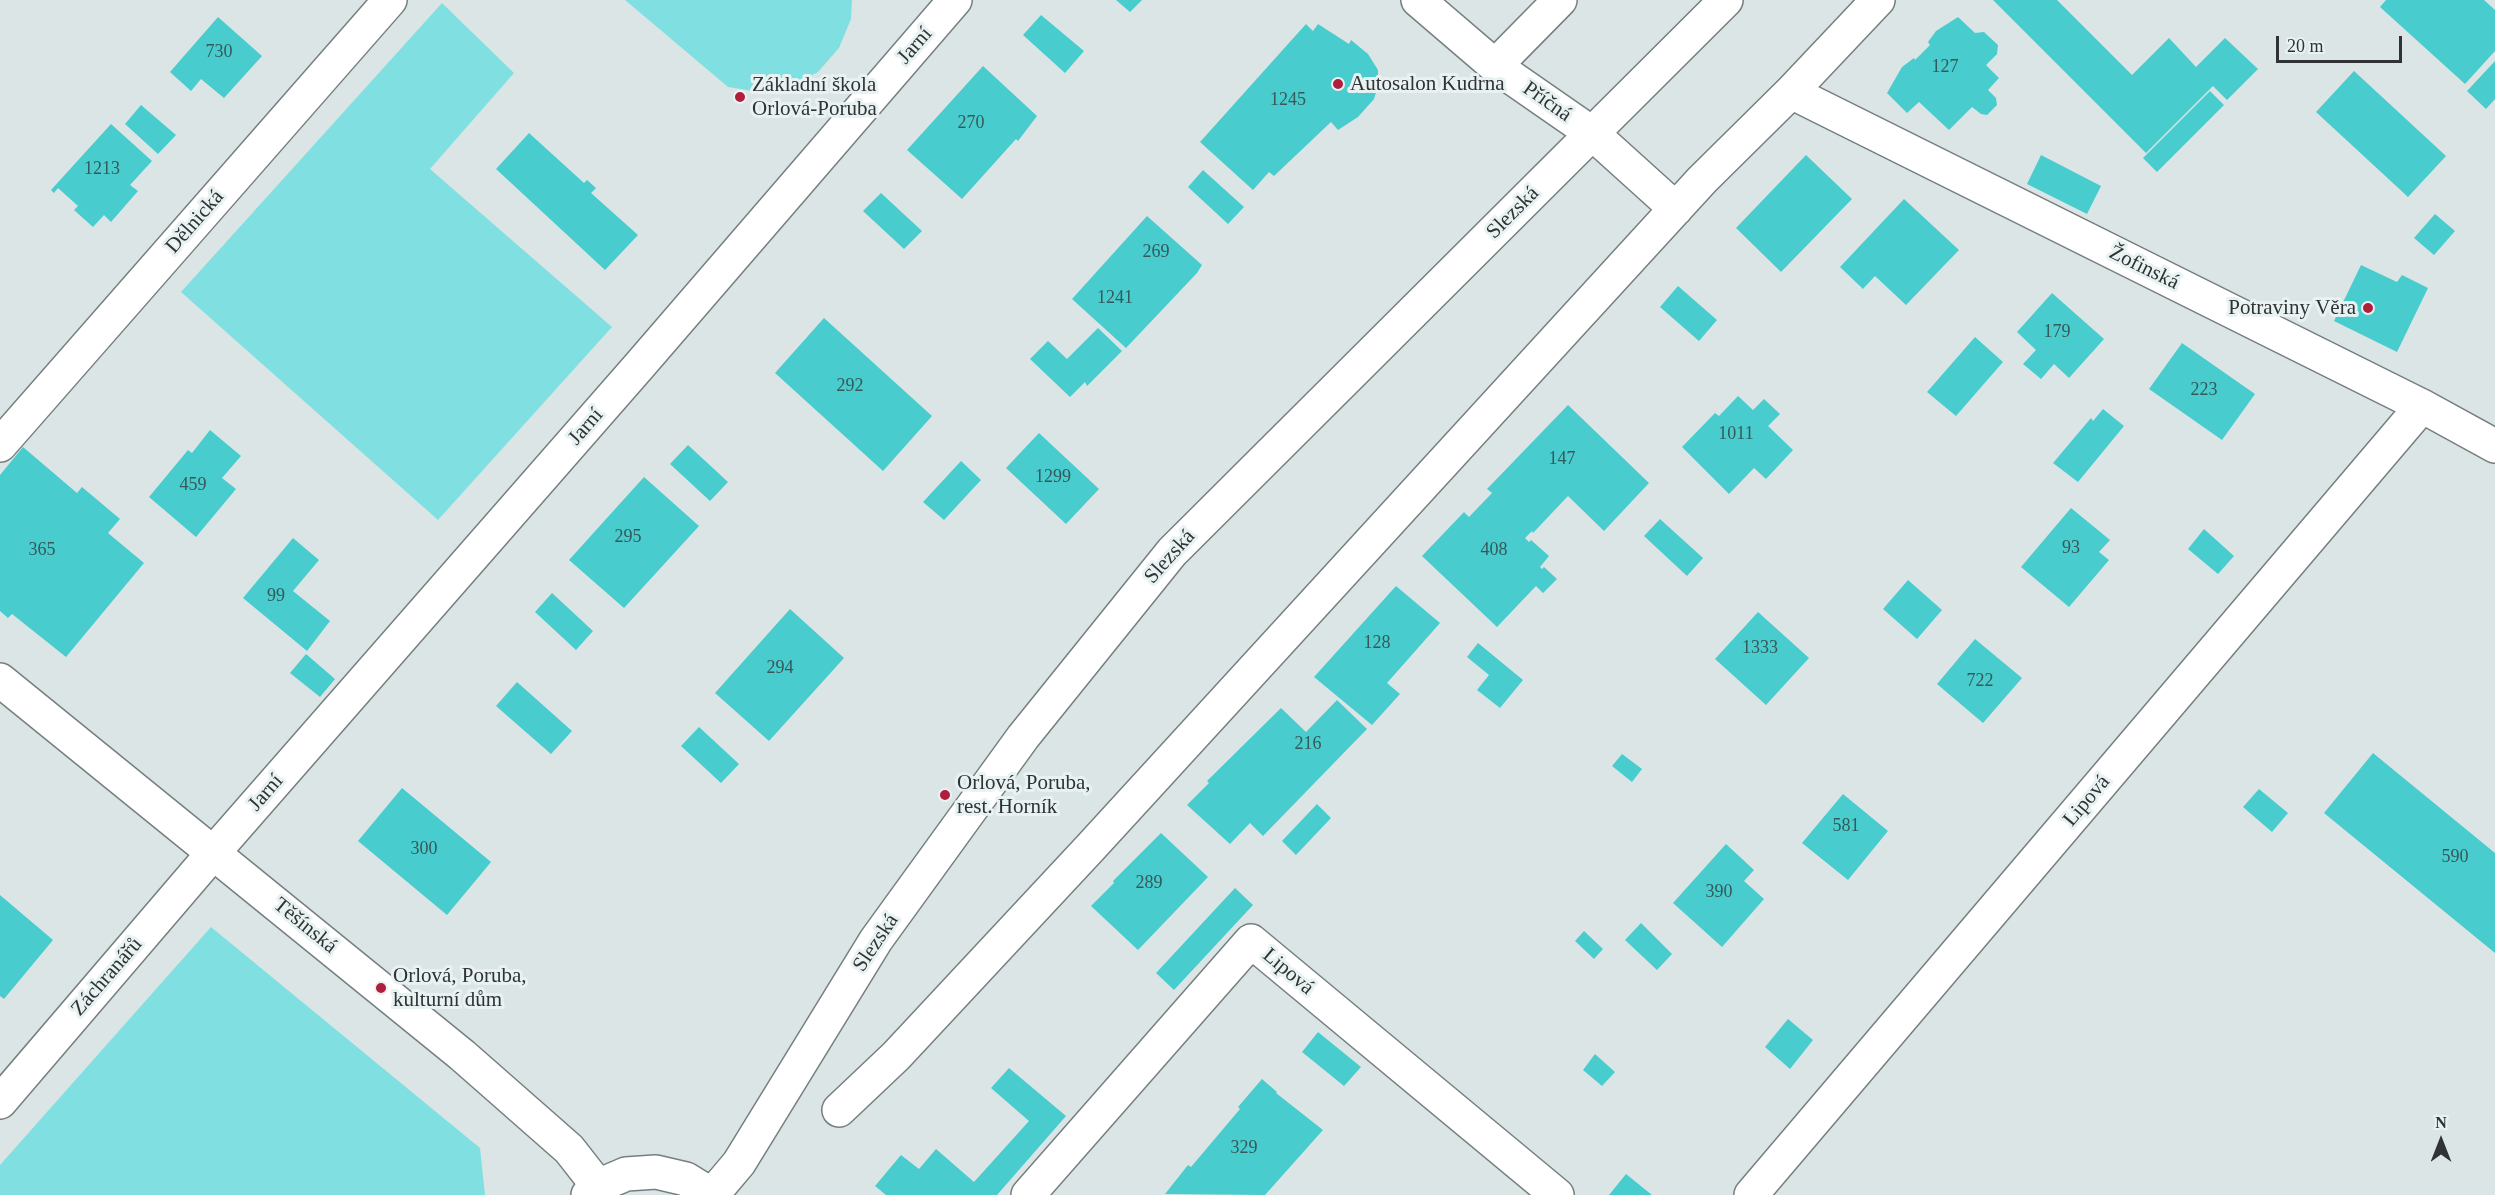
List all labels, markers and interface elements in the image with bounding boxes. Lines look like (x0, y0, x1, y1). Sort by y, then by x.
street label: Jarní (892, 22, 938, 70)
scale bar (2279, 24, 2405, 62)
text: 20 m (2287, 36, 2324, 56)
house number: 730 (206, 41, 232, 63)
house number: 127 (1932, 56, 1958, 78)
place label: Autosalon Kudrna (1350, 71, 1505, 97)
place label: Základní škola Orlová-Poruba (752, 72, 877, 122)
street label: Příčná (1518, 76, 1576, 128)
marker: Autosalon Kudrna (1331, 77, 1345, 91)
house number: 1245 (1270, 89, 1306, 111)
marker: Základní škola Orlová-Poruba (733, 90, 747, 104)
house number: 270 (958, 112, 984, 134)
house number: 1213 (84, 158, 120, 180)
street label: Slezská (1481, 181, 1545, 245)
street label: Dělnická (161, 185, 229, 259)
street label: Žofinská (2105, 240, 2183, 296)
house number: 269 (1142, 241, 1170, 263)
house number: 1241 (1097, 287, 1133, 309)
place label: Potraviny Věra (2228, 295, 2356, 321)
marker: Potraviny Věra (2361, 301, 2375, 315)
house number: 179 (2044, 321, 2070, 343)
house number: 292 (836, 375, 864, 397)
house number: 223 (2190, 379, 2218, 401)
street label: Jarní (563, 403, 609, 451)
house number: 1011 (1718, 423, 1754, 445)
house number: 147 (1548, 448, 1576, 470)
house number: 1299 (1035, 466, 1071, 488)
house number: 459 (180, 474, 206, 496)
street label: Slezská (1139, 525, 1201, 589)
house number: 295 (614, 526, 642, 548)
house number: 93 (2062, 537, 2080, 559)
house number: 365 (28, 539, 56, 561)
house number: 408 (1480, 539, 1508, 561)
house number: 99 (267, 585, 285, 607)
house number: 128 (1364, 632, 1390, 654)
house number: 1333 (1742, 637, 1778, 659)
house number: 294 (766, 657, 794, 679)
house number: 722 (1966, 670, 1994, 692)
house number: 216 (1294, 733, 1322, 755)
street label: Jarní (243, 769, 289, 817)
place label: Orlová, Poruba, rest. Horník (957, 770, 1091, 820)
street label: Lipová (2058, 770, 2116, 832)
marker: Orlová, Poruba, rest. Horník (938, 788, 952, 802)
house number: 581 (1832, 815, 1860, 837)
house number: 300 (410, 838, 438, 860)
house number: 590 (2442, 846, 2468, 868)
house number: 289 (1136, 872, 1162, 894)
house number: 390 (1706, 881, 1732, 903)
street label: Těšínská (268, 893, 342, 959)
street label: Slezská (848, 909, 904, 977)
street label: Záchranářů (66, 933, 148, 1021)
street label: Lipová (1257, 943, 1319, 1001)
place label: Orlová, Poruba, kulturní dům (393, 963, 527, 1013)
marker: Orlová, Poruba, kulturní dům (374, 981, 388, 995)
north arrow (2411, 1111, 2471, 1171)
text: N (2435, 1114, 2447, 1131)
house number: 329 (1230, 1137, 1258, 1159)

